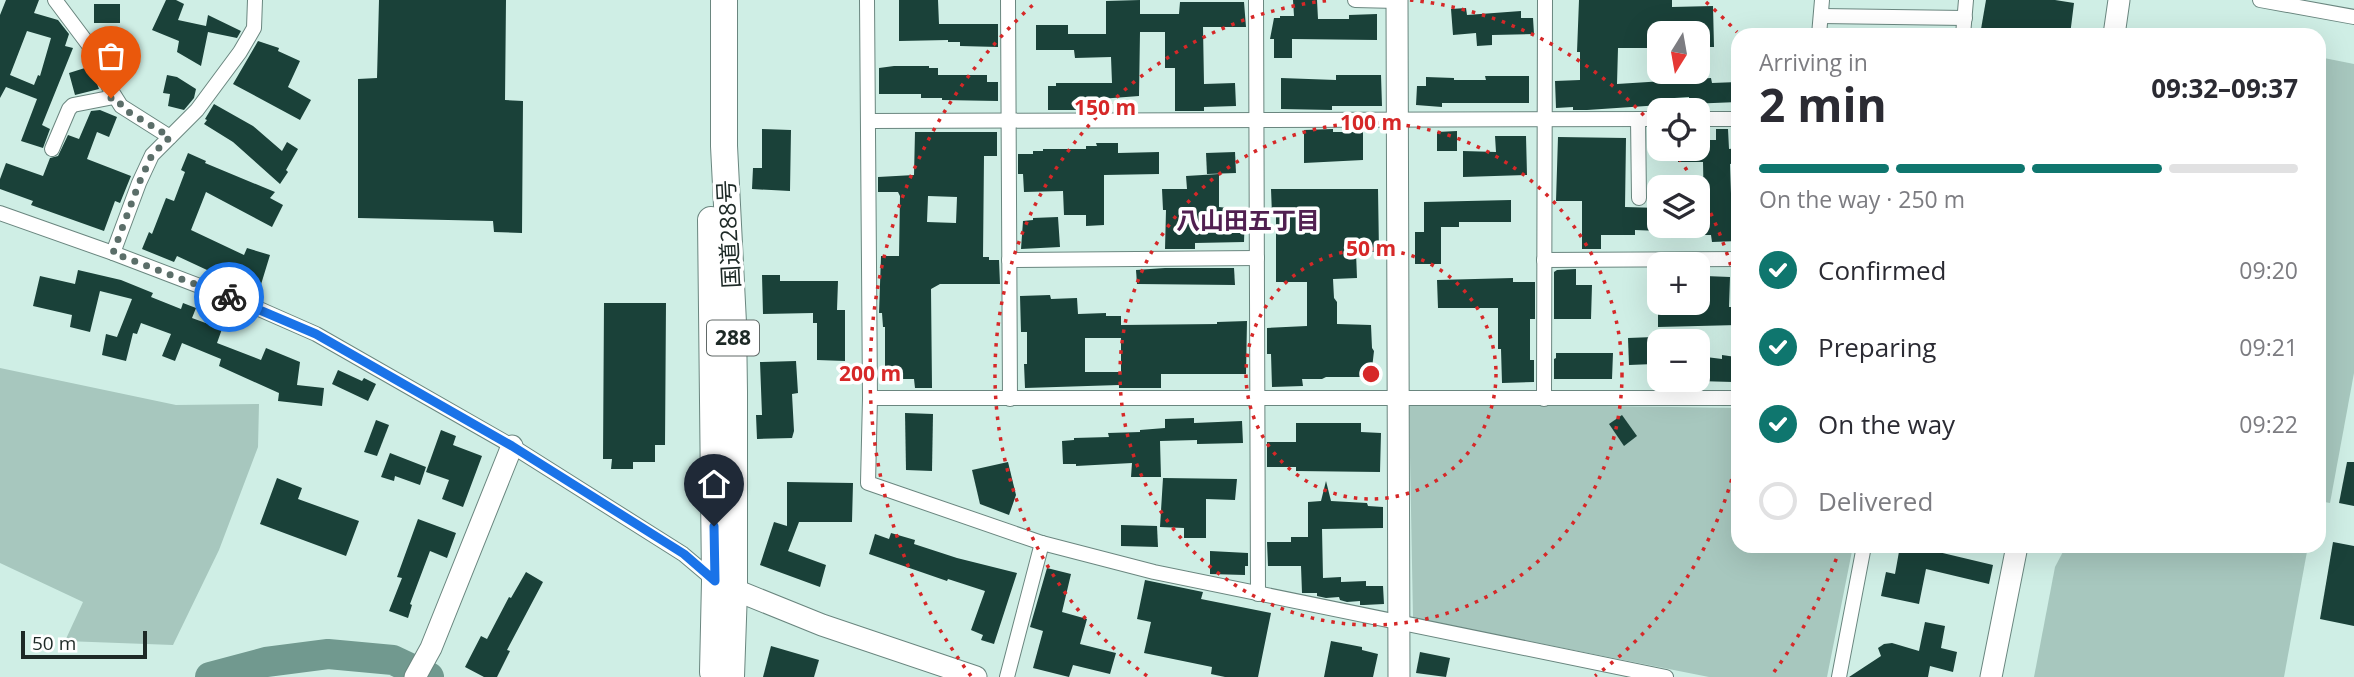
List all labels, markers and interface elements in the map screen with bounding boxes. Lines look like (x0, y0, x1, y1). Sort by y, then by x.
north arrow (1647, 21, 1710, 84)
map controls (1647, 21, 1710, 392)
pin (81, 26, 141, 98)
icon: bag (92, 37, 130, 75)
text: Arriving in (1759, 46, 1868, 78)
text: 09:32–09:37 (2151, 70, 2298, 106)
text: 2 min (1759, 73, 1887, 135)
text: 150 m (1074, 93, 1136, 121)
button: locate (1647, 98, 1710, 161)
text: 100 m (1340, 108, 1402, 136)
button: layers (1647, 175, 1710, 238)
street label: 国道288号 (709, 179, 747, 289)
text: On the way · 250 m (1759, 183, 1965, 215)
district label: 八山田五丁目 (1176, 203, 1320, 236)
text: 50 m (1346, 234, 1396, 262)
icon: check (1759, 251, 1797, 289)
button: + (1647, 252, 1710, 315)
text: Confirmed (1818, 252, 1946, 288)
text: 09:20 (2239, 254, 2298, 286)
courier (194, 262, 264, 332)
icon: bike (210, 278, 248, 316)
road number: 288 (707, 320, 759, 356)
icon: check (1759, 328, 1797, 366)
button: − (1647, 329, 1710, 392)
text: Preparing (1818, 329, 1936, 365)
text: 09:21 (2239, 331, 2298, 363)
text: 200 m (839, 359, 901, 387)
centre of rings (1359, 362, 1383, 386)
icon: check (1759, 405, 1797, 443)
text: On the way (1818, 406, 1955, 442)
text: 09:22 (2239, 408, 2298, 440)
pin (684, 454, 744, 526)
icon: home (695, 465, 733, 503)
text: Delivered (1818, 483, 1933, 519)
scale bar (21, 628, 147, 660)
text: 50 m (32, 630, 76, 656)

